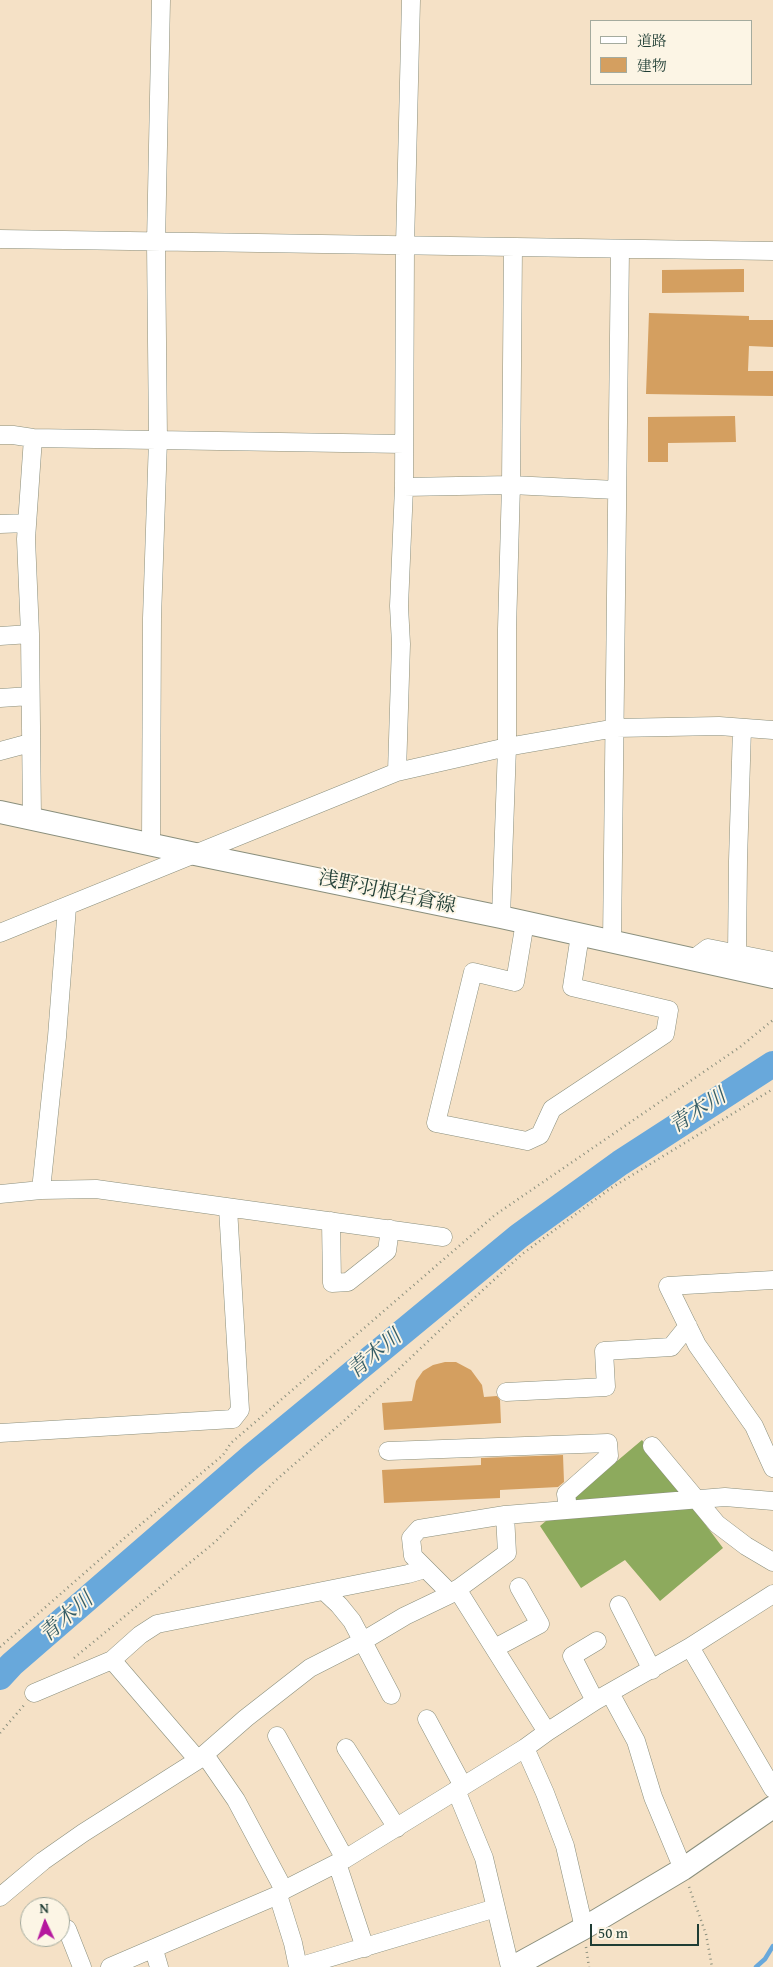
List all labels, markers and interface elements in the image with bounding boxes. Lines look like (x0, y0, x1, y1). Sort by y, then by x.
legend (590, 20, 753, 85)
text: 道路 (637, 30, 667, 51)
text: 建物 (637, 55, 667, 76)
street label: 浅野羽根岩倉線 (316, 867, 458, 919)
water label: 青木川 (665, 1084, 731, 1140)
water label: 青木川 (343, 1325, 407, 1385)
water label: 青木川 (35, 1588, 99, 1648)
north arrow (20, 1897, 70, 1947)
text: N (39, 1898, 49, 1918)
scale bar (593, 1914, 702, 1946)
text: 50 m (598, 1922, 628, 1943)

